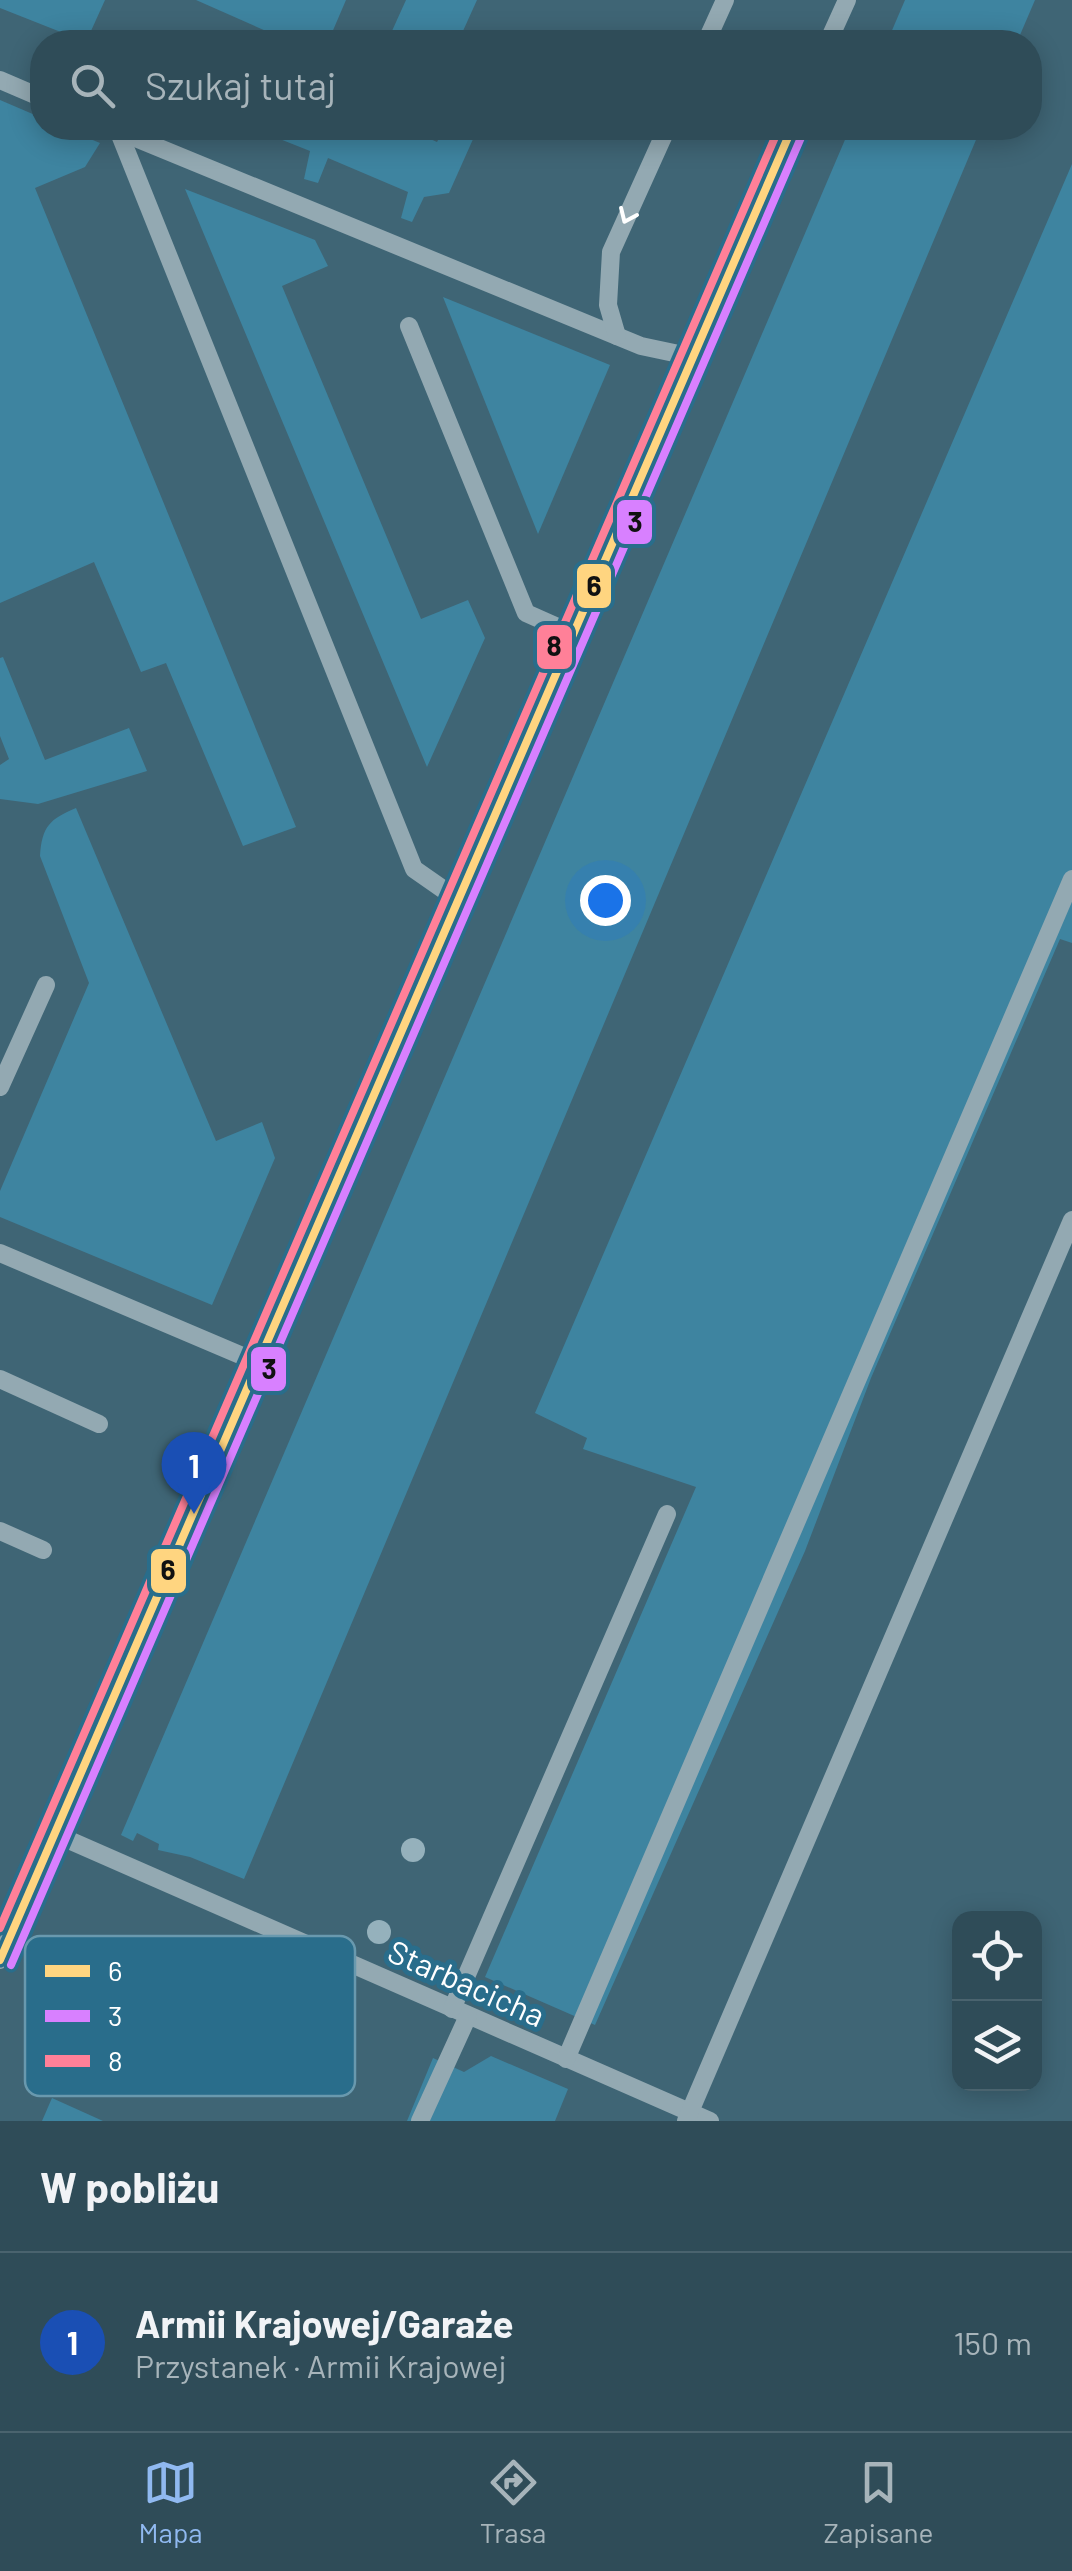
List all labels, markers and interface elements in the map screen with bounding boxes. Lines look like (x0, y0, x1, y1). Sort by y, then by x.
search box (30, 30, 1042, 140)
icon: search (65, 58, 120, 113)
text: Szukaj tutaj (145, 62, 336, 108)
one-way arrow (620, 206, 640, 224)
line badge: 3 (615, 498, 654, 546)
text: 3 (627, 504, 643, 538)
line badge: 6 (575, 562, 613, 610)
text: 6 (586, 568, 602, 602)
line badge: 8 (535, 623, 574, 671)
text: 8 (546, 628, 562, 662)
your location (580, 875, 631, 926)
line badge: 3 (249, 1345, 288, 1393)
text: 3 (261, 1351, 277, 1385)
pin: 1 (162, 1432, 226, 1514)
line badge: 6 (149, 1547, 188, 1595)
text: 6 (160, 1552, 176, 1586)
map controls (952, 1911, 1042, 2091)
button: locate (952, 1911, 1042, 2001)
street label: Starbacicha (383, 1931, 551, 2033)
legend (25, 1936, 355, 2096)
text: 6 (108, 1953, 122, 1987)
text: 3 (108, 1998, 122, 2032)
button: layers (952, 2001, 1042, 2091)
text: 8 (108, 2043, 123, 2077)
text: W pobliżu (40, 2161, 219, 2211)
text: Armii Krajowej/Garaże (135, 2300, 514, 2346)
text: 1 (67, 2323, 78, 2361)
text: 150 m (953, 2323, 1032, 2361)
text: Przystanek · Armii Krajowej (135, 2346, 507, 2384)
tab: Mapa (139, 2455, 203, 2549)
tab: Trasa (480, 2455, 546, 2549)
tab: Zapisane (824, 2455, 933, 2549)

